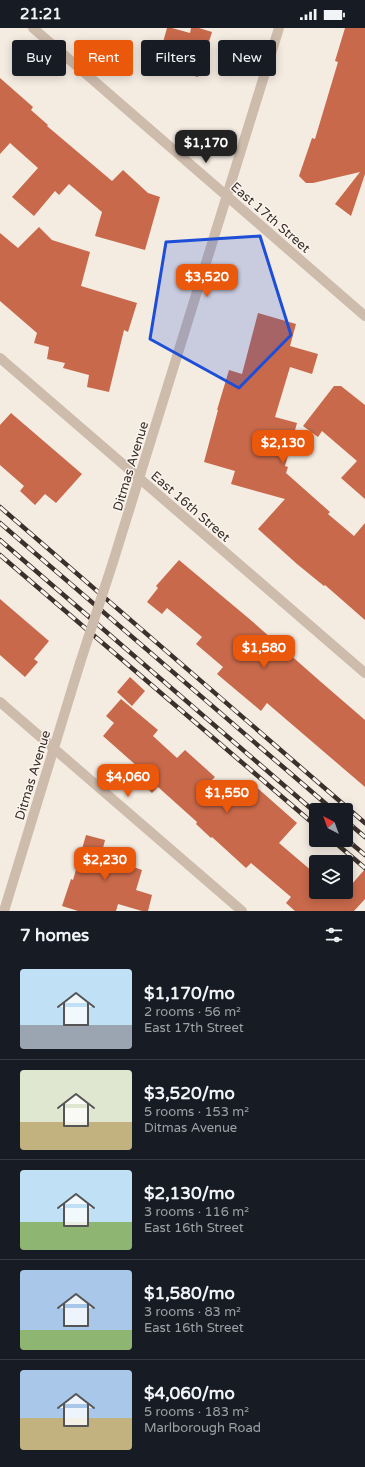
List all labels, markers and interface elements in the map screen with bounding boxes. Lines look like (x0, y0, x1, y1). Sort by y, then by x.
text: 21:21 (20, 5, 62, 23)
chip: Buy (12, 40, 66, 76)
chip: Rent (74, 40, 133, 76)
chip: Filters (141, 40, 210, 76)
chip: New (218, 40, 276, 76)
pin: $1,170 (173, 130, 239, 164)
text: $1,170 (184, 135, 228, 151)
street label: East 17th Street (227, 179, 313, 257)
pin: $3,520 (174, 264, 240, 298)
text: $3,520 (185, 269, 229, 285)
street label: Ditmas Avenue (110, 419, 152, 513)
pin: $2,130 (250, 430, 316, 464)
text: $2,130 (261, 435, 305, 451)
street label: East 16th Street (147, 468, 233, 546)
pin: $1,580 (231, 635, 297, 669)
text: $1,580 (242, 640, 286, 656)
street label: Ditmas Avenue (12, 728, 54, 822)
pin: $4,060 (95, 764, 161, 798)
text: $4,060 (106, 769, 150, 785)
pin: $1,550 (194, 780, 260, 814)
text: $1,550 (205, 785, 249, 801)
north arrow (309, 803, 353, 847)
map controls (309, 803, 353, 899)
pin: $2,230 (72, 847, 138, 881)
text: $2,230 (83, 852, 127, 868)
button: layers (309, 855, 353, 899)
icon: filters (323, 924, 345, 946)
text: 7 homes (20, 925, 89, 946)
text: $1,170/mo (144, 983, 235, 1004)
icon: home (52, 985, 100, 1033)
text: 2 rooms · 56 m² (144, 1004, 241, 1020)
text: East 17th Street (144, 1020, 244, 1036)
text: $3,520/mo (144, 1083, 235, 1104)
icon: home (52, 1086, 100, 1134)
text: 5 rooms · 153 m² (144, 1104, 249, 1120)
text: Ditmas Avenue (144, 1120, 237, 1136)
text: $2,130/mo (144, 1183, 235, 1204)
icon: home (52, 1186, 100, 1234)
text: 3 rooms · 116 m² (144, 1204, 249, 1220)
text: East 16th Street (144, 1220, 244, 1236)
text: $1,580/mo (144, 1283, 235, 1304)
icon: home (52, 1286, 100, 1334)
text: 3 rooms · 83 m² (144, 1304, 241, 1320)
text: East 16th Street (144, 1320, 244, 1336)
text: $4,060/mo (144, 1383, 235, 1404)
icon: home (52, 1386, 100, 1434)
text: 5 rooms · 183 m² (144, 1404, 249, 1420)
text: Marlborough Road (144, 1420, 261, 1436)

